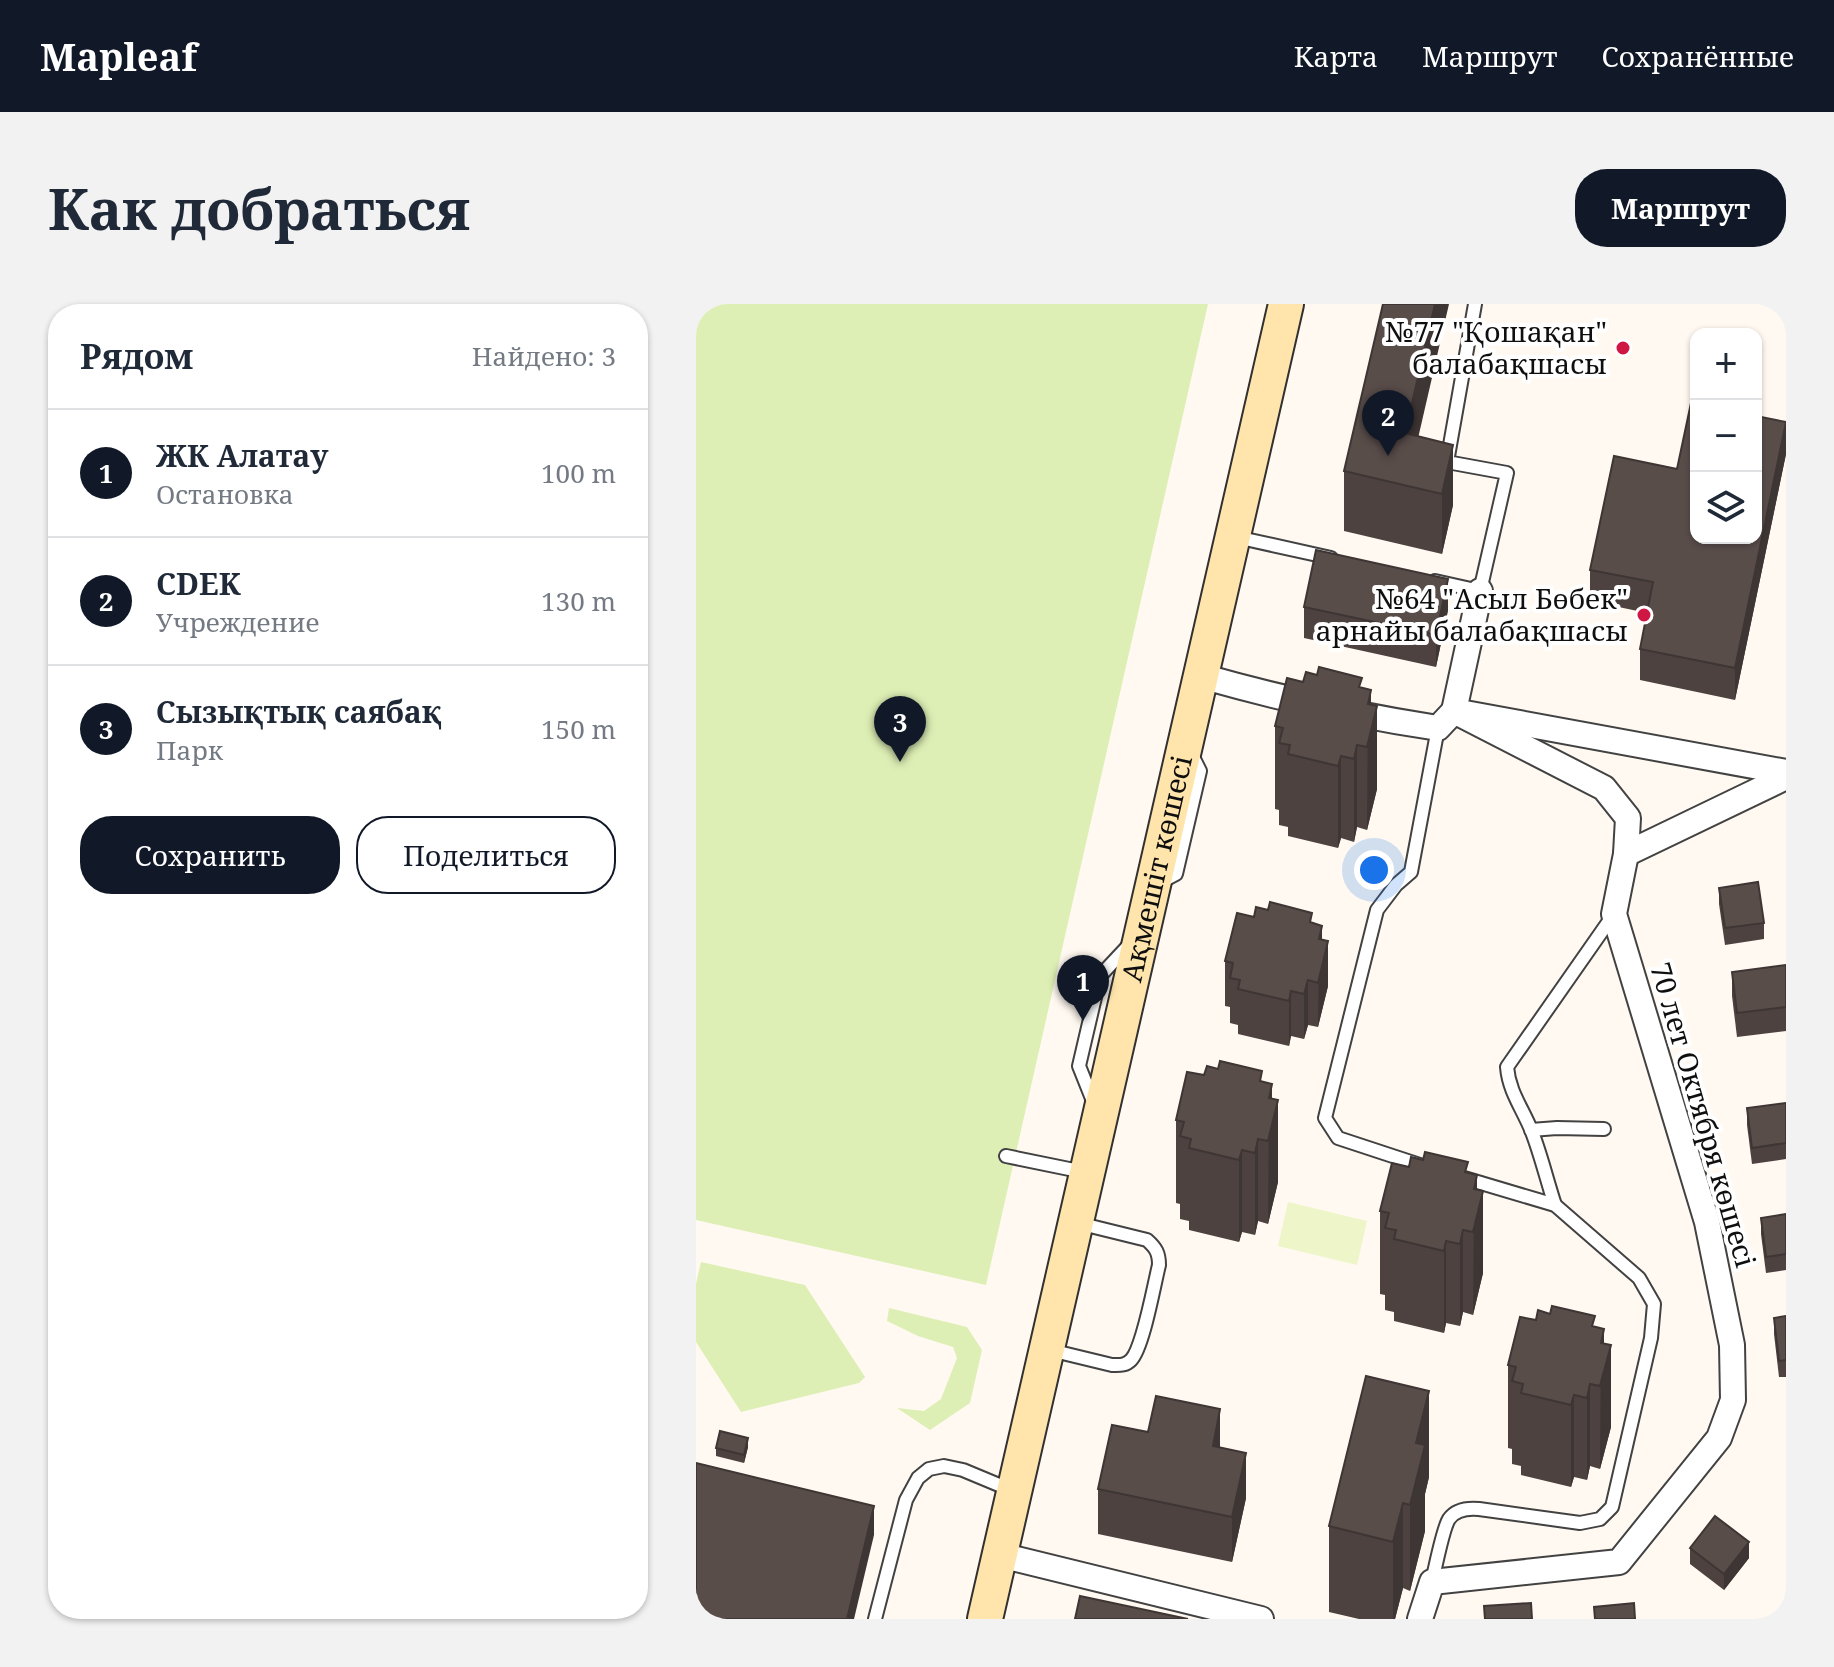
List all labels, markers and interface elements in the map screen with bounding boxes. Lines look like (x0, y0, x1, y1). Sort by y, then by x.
text: Mapleaf (40, 30, 197, 82)
text: Карта (1294, 37, 1378, 75)
text: Маршрут (1422, 37, 1557, 75)
text: Сохранённые (1601, 37, 1794, 75)
button: Маршрут (1575, 169, 1786, 247)
text: Как добраться (48, 170, 470, 246)
place label: №77 "Қошақан" балабақшасы (1385, 312, 1607, 382)
map controls (1690, 328, 1762, 544)
button: + (1690, 328, 1762, 400)
text: Рядом (80, 333, 193, 379)
text: Найдено: 3 (472, 338, 616, 374)
marker: №77 "Қошақан" балабақшасы (1614, 339, 1632, 357)
pin: 2 (1362, 390, 1414, 456)
button: − (1690, 400, 1762, 472)
text: ЖК Алатау (156, 435, 328, 476)
text: 1 (99, 455, 113, 491)
text: 100 m (541, 455, 616, 491)
button: layers (1690, 472, 1762, 544)
text: Остановка (156, 476, 294, 512)
text: CDEK (156, 563, 241, 604)
place label: №64 "Асыл Бөбек" арнайы балабақшасы (1316, 579, 1628, 649)
text: 2 (99, 583, 113, 619)
text: 130 m (541, 583, 616, 619)
text: Учреждение (156, 604, 319, 640)
marker: №64 "Асыл Бөбек" арнайы балабақшасы (1635, 606, 1653, 624)
text: Сызықтық саябақ (156, 691, 442, 732)
pin: 3 (874, 696, 926, 762)
text: 3 (99, 711, 113, 747)
text: 150 m (541, 711, 616, 747)
text: Парк (156, 732, 223, 768)
street label: Ақмешіт көшесі (1111, 751, 1200, 985)
button: Сохранить (80, 816, 340, 894)
button: Поделиться (356, 816, 616, 894)
your location (1354, 850, 1394, 890)
pin: 1 (1057, 955, 1109, 1021)
street label: 70 лет Октября көшесі (1642, 958, 1766, 1272)

